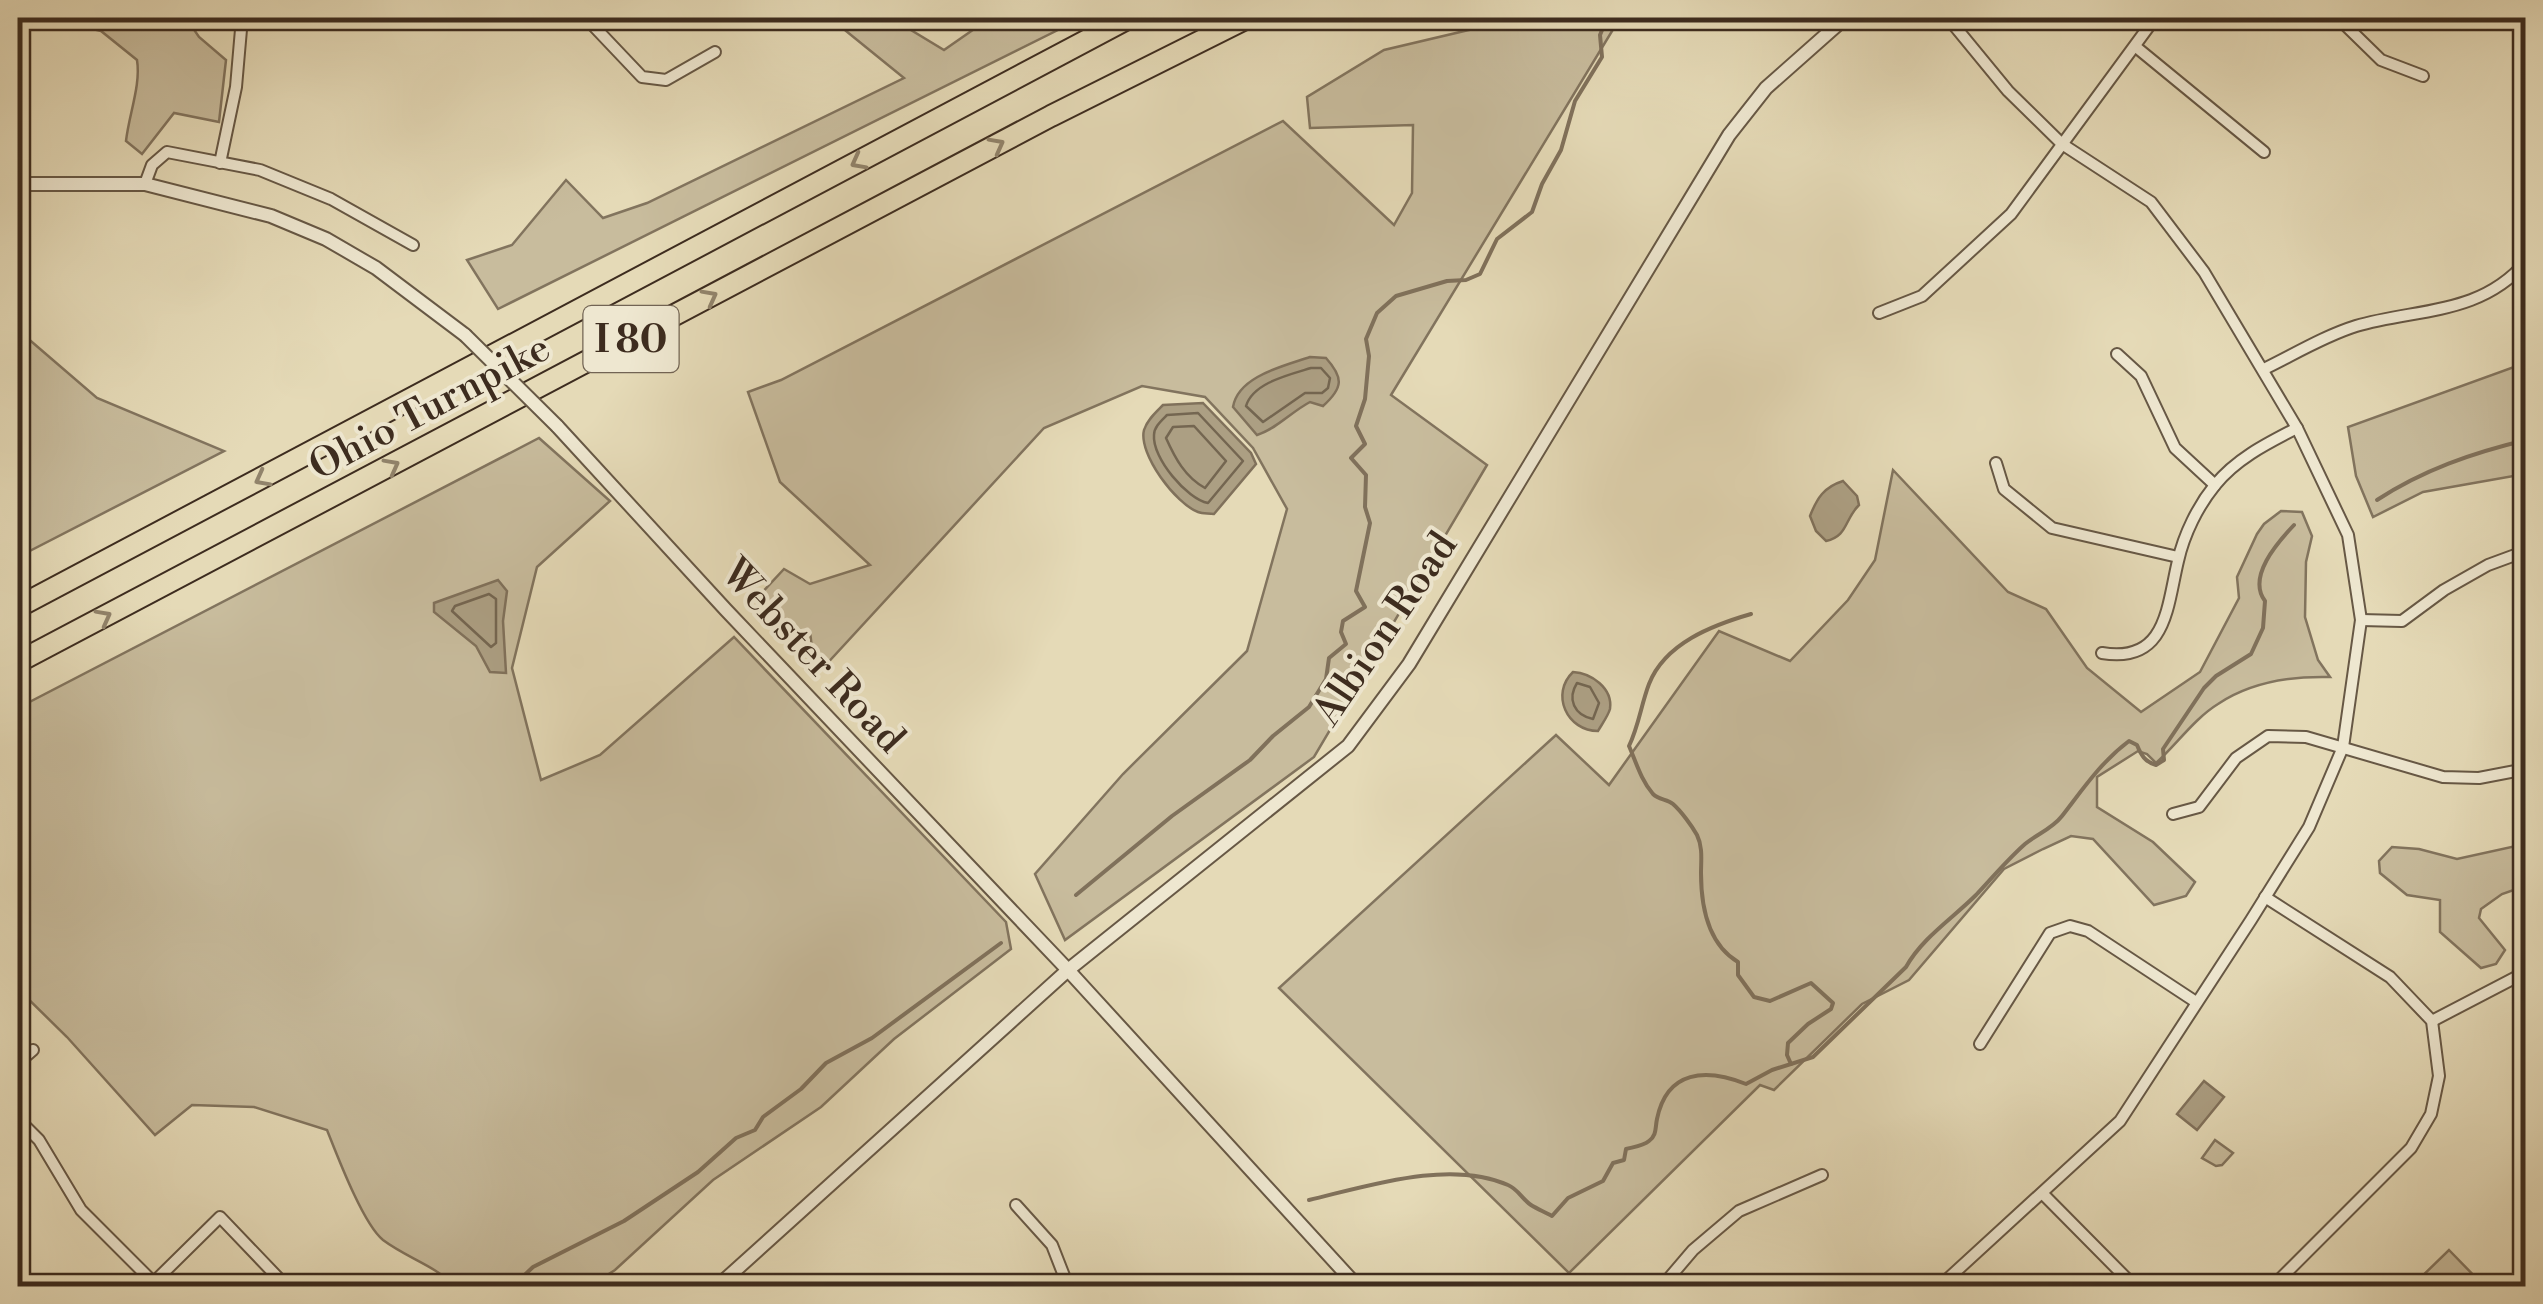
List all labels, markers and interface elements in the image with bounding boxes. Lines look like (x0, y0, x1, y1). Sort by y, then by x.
one-way arrow (987, 138, 1005, 157)
one-way arrow (850, 150, 868, 169)
one-way arrow (699, 290, 717, 309)
road number: I 80 (584, 306, 678, 372)
street label: Ohio Turnpike (301, 323, 559, 492)
one-way arrow (381, 458, 399, 478)
one-way arrow (254, 466, 272, 486)
street label: Albion Road (1302, 523, 1469, 736)
street label: Webster Road (709, 548, 915, 764)
one-way arrow (93, 610, 111, 629)

